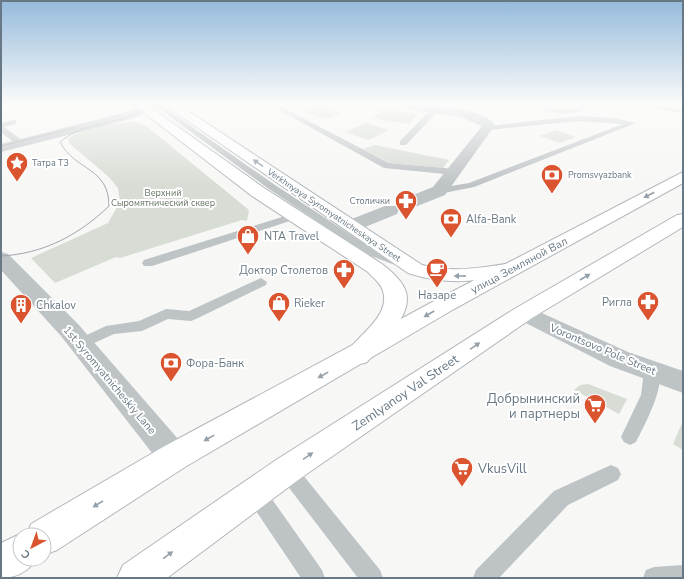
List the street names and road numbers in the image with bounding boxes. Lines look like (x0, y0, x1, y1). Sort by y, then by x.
street label: Verkhnyaya Syromyatnicheskaya Street (264, 165, 404, 265)
street label: улица Земляной Вал (468, 234, 570, 297)
street label: Vorontsovo Pole Street (547, 320, 658, 379)
street label: 1st Syromyatnicheskiy Lane (60, 323, 160, 438)
street label: Zemlyanoy Val Street (349, 350, 463, 435)

